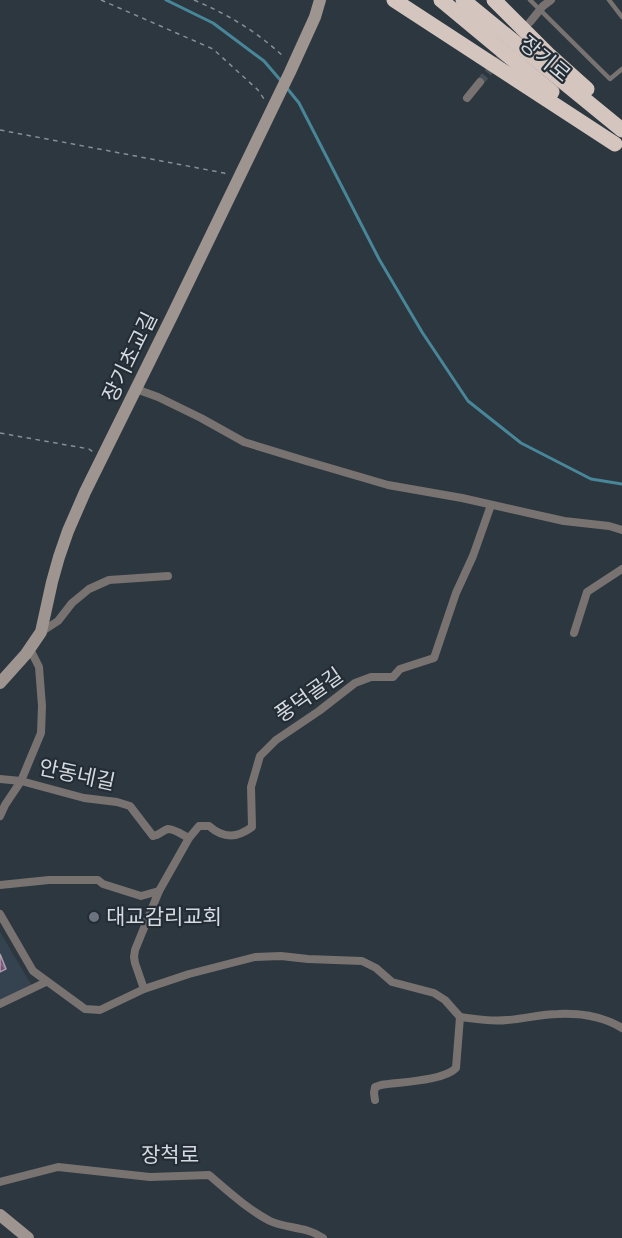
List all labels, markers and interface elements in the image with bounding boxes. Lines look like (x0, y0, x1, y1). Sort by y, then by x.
street label: 장기로 (514, 29, 577, 88)
street label: 장기초교길 (95, 307, 164, 407)
street label: 풍덕골길 (269, 661, 349, 729)
street label: 안동네길 (36, 752, 118, 797)
place label: 대교감리교회 (106, 902, 222, 931)
marker: 대교감리교회 (87, 910, 101, 924)
street label: 장척로 (141, 1140, 199, 1169)

